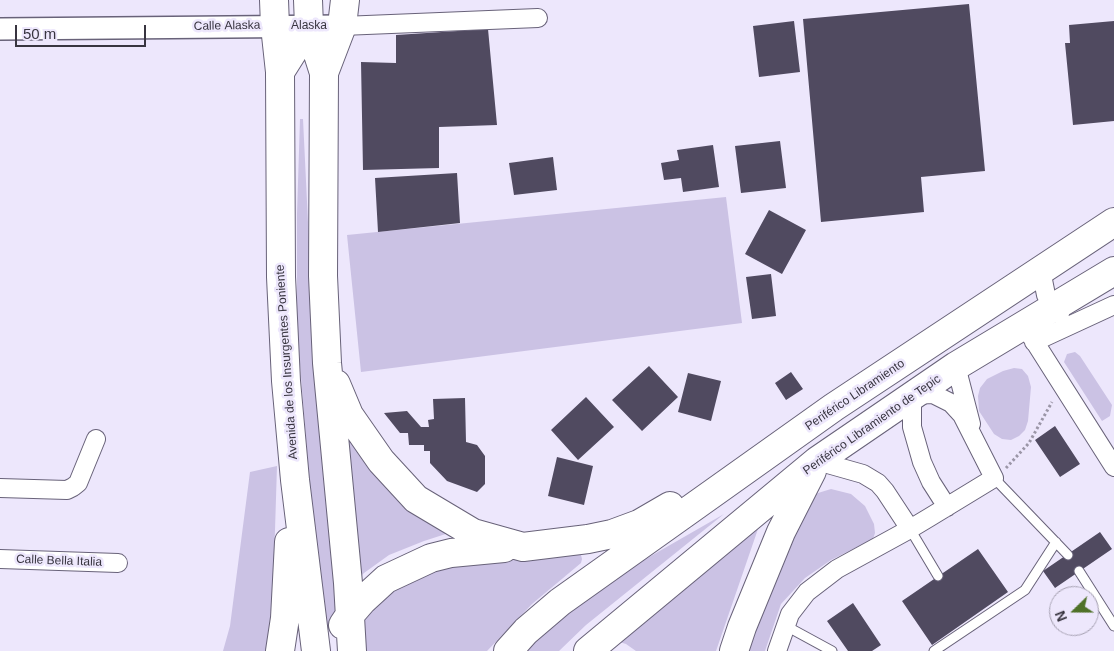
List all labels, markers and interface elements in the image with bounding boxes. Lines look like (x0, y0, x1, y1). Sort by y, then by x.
scale bar (18, 15, 149, 47)
street label: Calle Alaska (194, 18, 260, 34)
street label: Alaska (291, 19, 327, 33)
text: 50 m (23, 25, 56, 42)
street label: Avenida de los Insurgentes Poniente (273, 264, 301, 460)
street label: Periférico Libramiento (803, 356, 907, 434)
street label: Periférico Libramiento de Tepic (800, 372, 944, 478)
street label: Calle Bella Italia (16, 552, 102, 570)
north arrow (1049, 586, 1099, 636)
text: N (1052, 609, 1070, 624)

